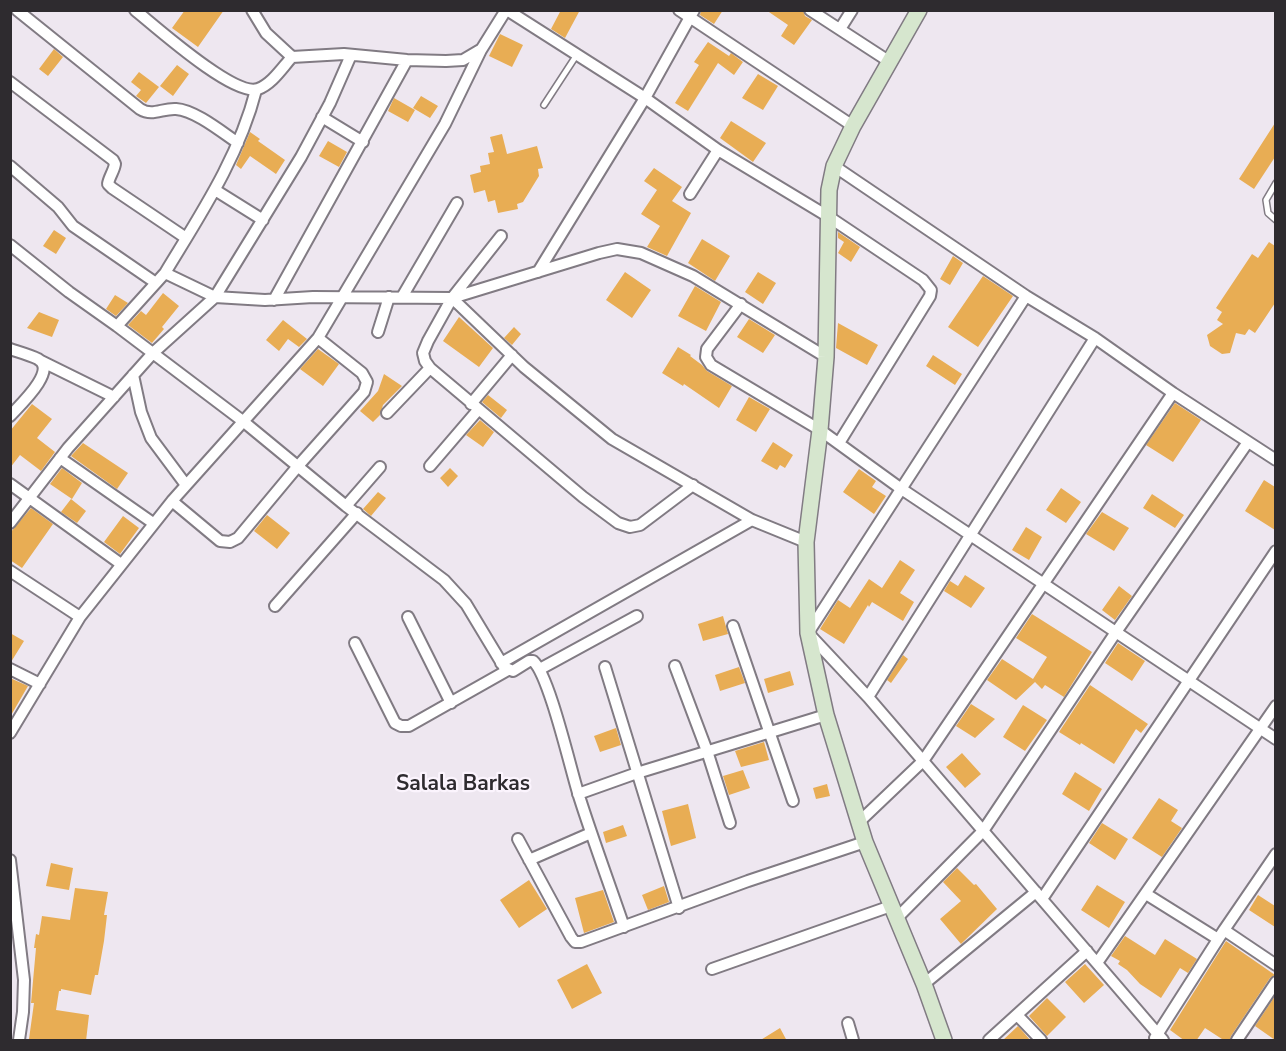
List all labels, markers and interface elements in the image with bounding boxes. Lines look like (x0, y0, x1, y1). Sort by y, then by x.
district label: Salala Barkas (396, 772, 530, 798)

